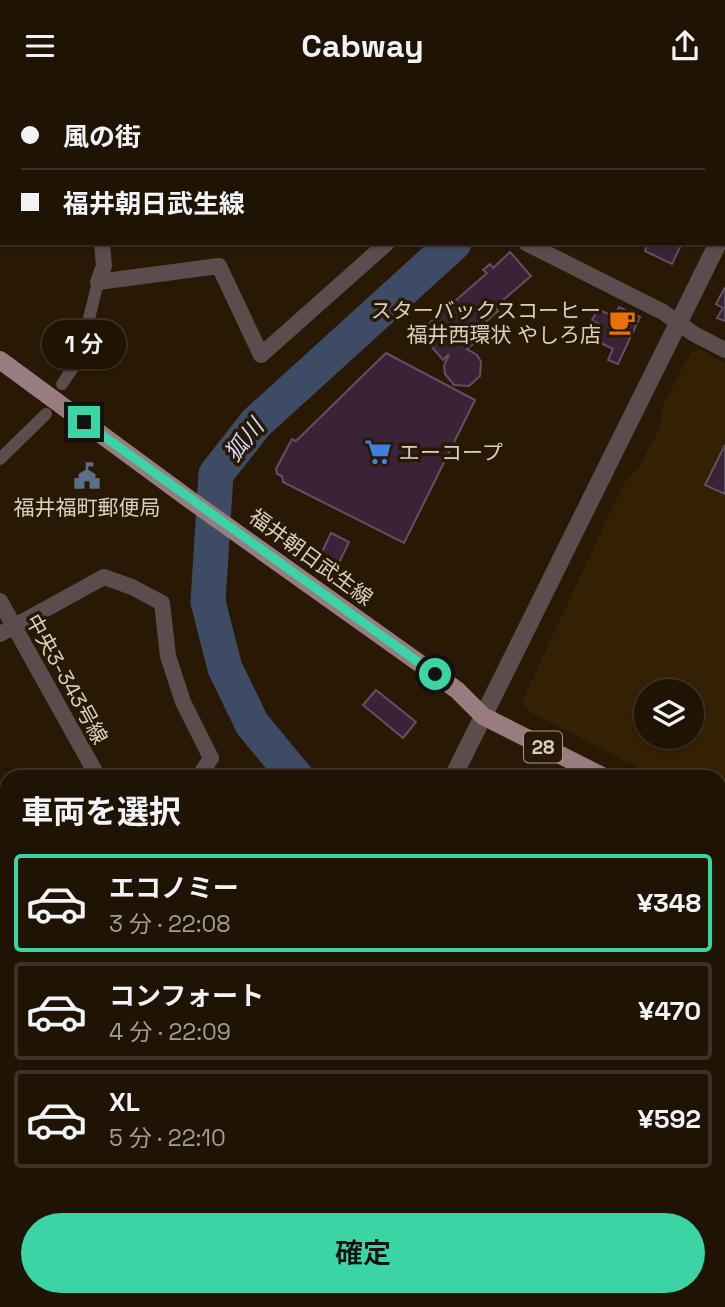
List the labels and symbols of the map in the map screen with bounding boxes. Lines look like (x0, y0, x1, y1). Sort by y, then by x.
place label: スターバックスコーヒー 福井西環状 やしろ店 (371, 297, 601, 348)
cafe icon: スターバックスコーヒー 福井西環状 やしろ店 (607, 307, 637, 337)
callout: 1 分 (42, 321, 126, 369)
route end (68, 406, 100, 438)
water label: 狐川 (218, 410, 272, 467)
supermarket icon: エーコープ (363, 437, 393, 467)
place label: エーコープ (399, 439, 503, 466)
public building icon: 福井福町郵便局 (72, 461, 102, 491)
place label: 福井福町郵便局 (14, 494, 161, 521)
street label: 福井朝日武生線 (244, 503, 378, 611)
street label: 中央3-343号線 (20, 609, 114, 749)
route start (419, 658, 451, 690)
road number: 28 (524, 731, 562, 762)

